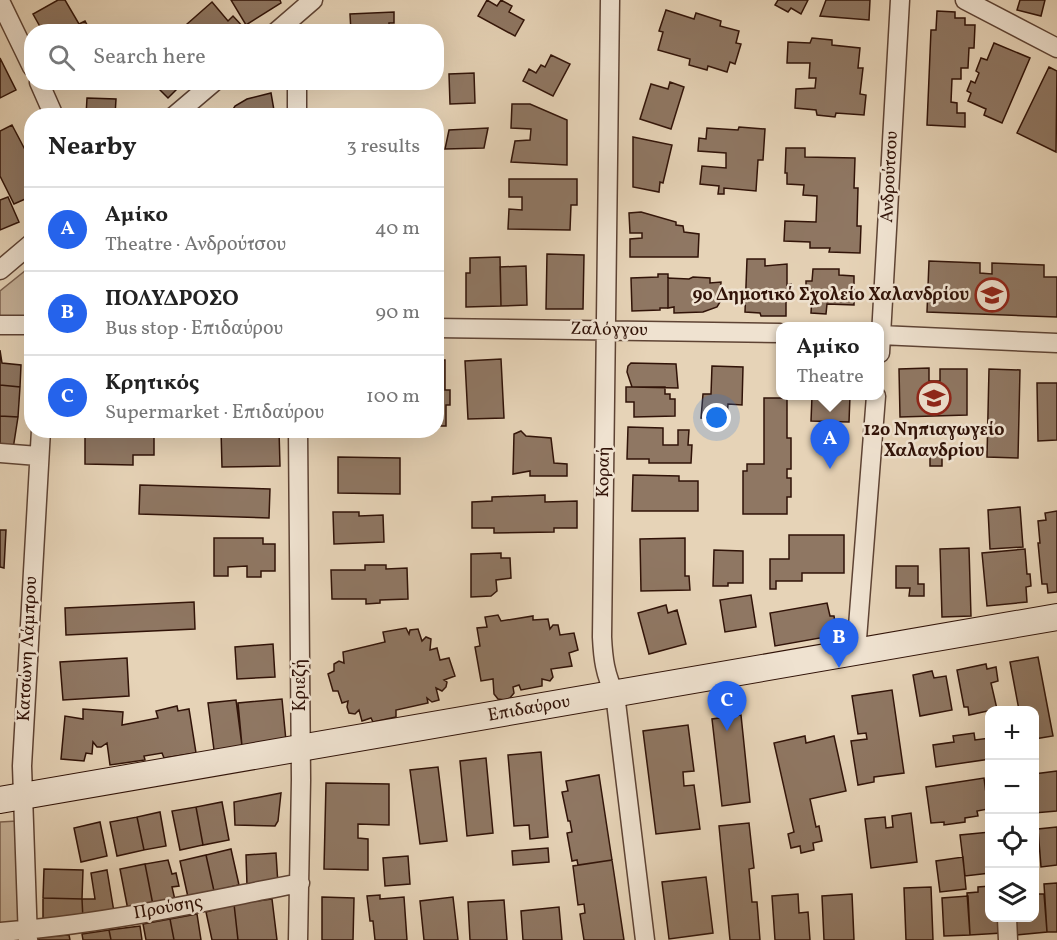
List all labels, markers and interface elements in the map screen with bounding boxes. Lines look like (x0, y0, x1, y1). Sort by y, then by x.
search box (24, 24, 444, 90)
icon: search (45, 41, 78, 74)
text: Search here (93, 42, 206, 73)
text: Nearby (48, 129, 137, 165)
street label: Ανδρούτσου (875, 131, 905, 223)
text: 3 results (346, 133, 420, 161)
text: Αμίκο (105, 200, 168, 231)
text: A (60, 215, 75, 243)
text: 40 m (375, 215, 420, 243)
text: Theatre · Ανδρούτσου (105, 231, 286, 259)
school or university icon: 9ο Δημοτικό Σχολείο Χαλανδρίου (974, 277, 1010, 313)
place label: 9ο Δημοτικό Σχολείο Χαλανδρίου (692, 283, 969, 308)
text: ΠΟΛΥΔΡΟΣΟ (105, 284, 239, 315)
text: B (61, 299, 74, 327)
text: 90 m (376, 299, 420, 327)
text: Bus stop · Επιδαύρου (105, 315, 283, 343)
street label: Ζαλόγγου (570, 317, 648, 343)
popup (776, 322, 884, 400)
text: Αμίκο (796, 332, 860, 363)
text: Theatre (796, 363, 864, 391)
text: Κρητικός (105, 368, 199, 399)
school or university icon: 12ο Νηπιαγωγείο Χαλανδρίου (916, 380, 952, 416)
text: C (61, 383, 74, 411)
text: 100 m (366, 383, 420, 411)
text: Supermarket · Επιδαύρου (105, 399, 324, 427)
your location (702, 403, 731, 432)
place label: 12ο Νηπιαγωγείο Χαλανδρίου (863, 418, 1005, 464)
pin: A (810, 420, 850, 469)
street label: Κοραή (591, 446, 617, 498)
street label: Κατσώνη Λάμπρου (12, 576, 44, 722)
pin: B (820, 618, 858, 668)
street label: Κριεζή (288, 659, 313, 711)
pin: C (708, 682, 746, 731)
street label: Επιδαύρου (486, 689, 572, 729)
map controls (985, 706, 1039, 922)
button: + (985, 706, 1039, 760)
button: − (985, 760, 1039, 814)
button: locate (985, 814, 1039, 868)
button: layers (985, 868, 1039, 922)
street label: Προύσης (132, 890, 204, 926)

